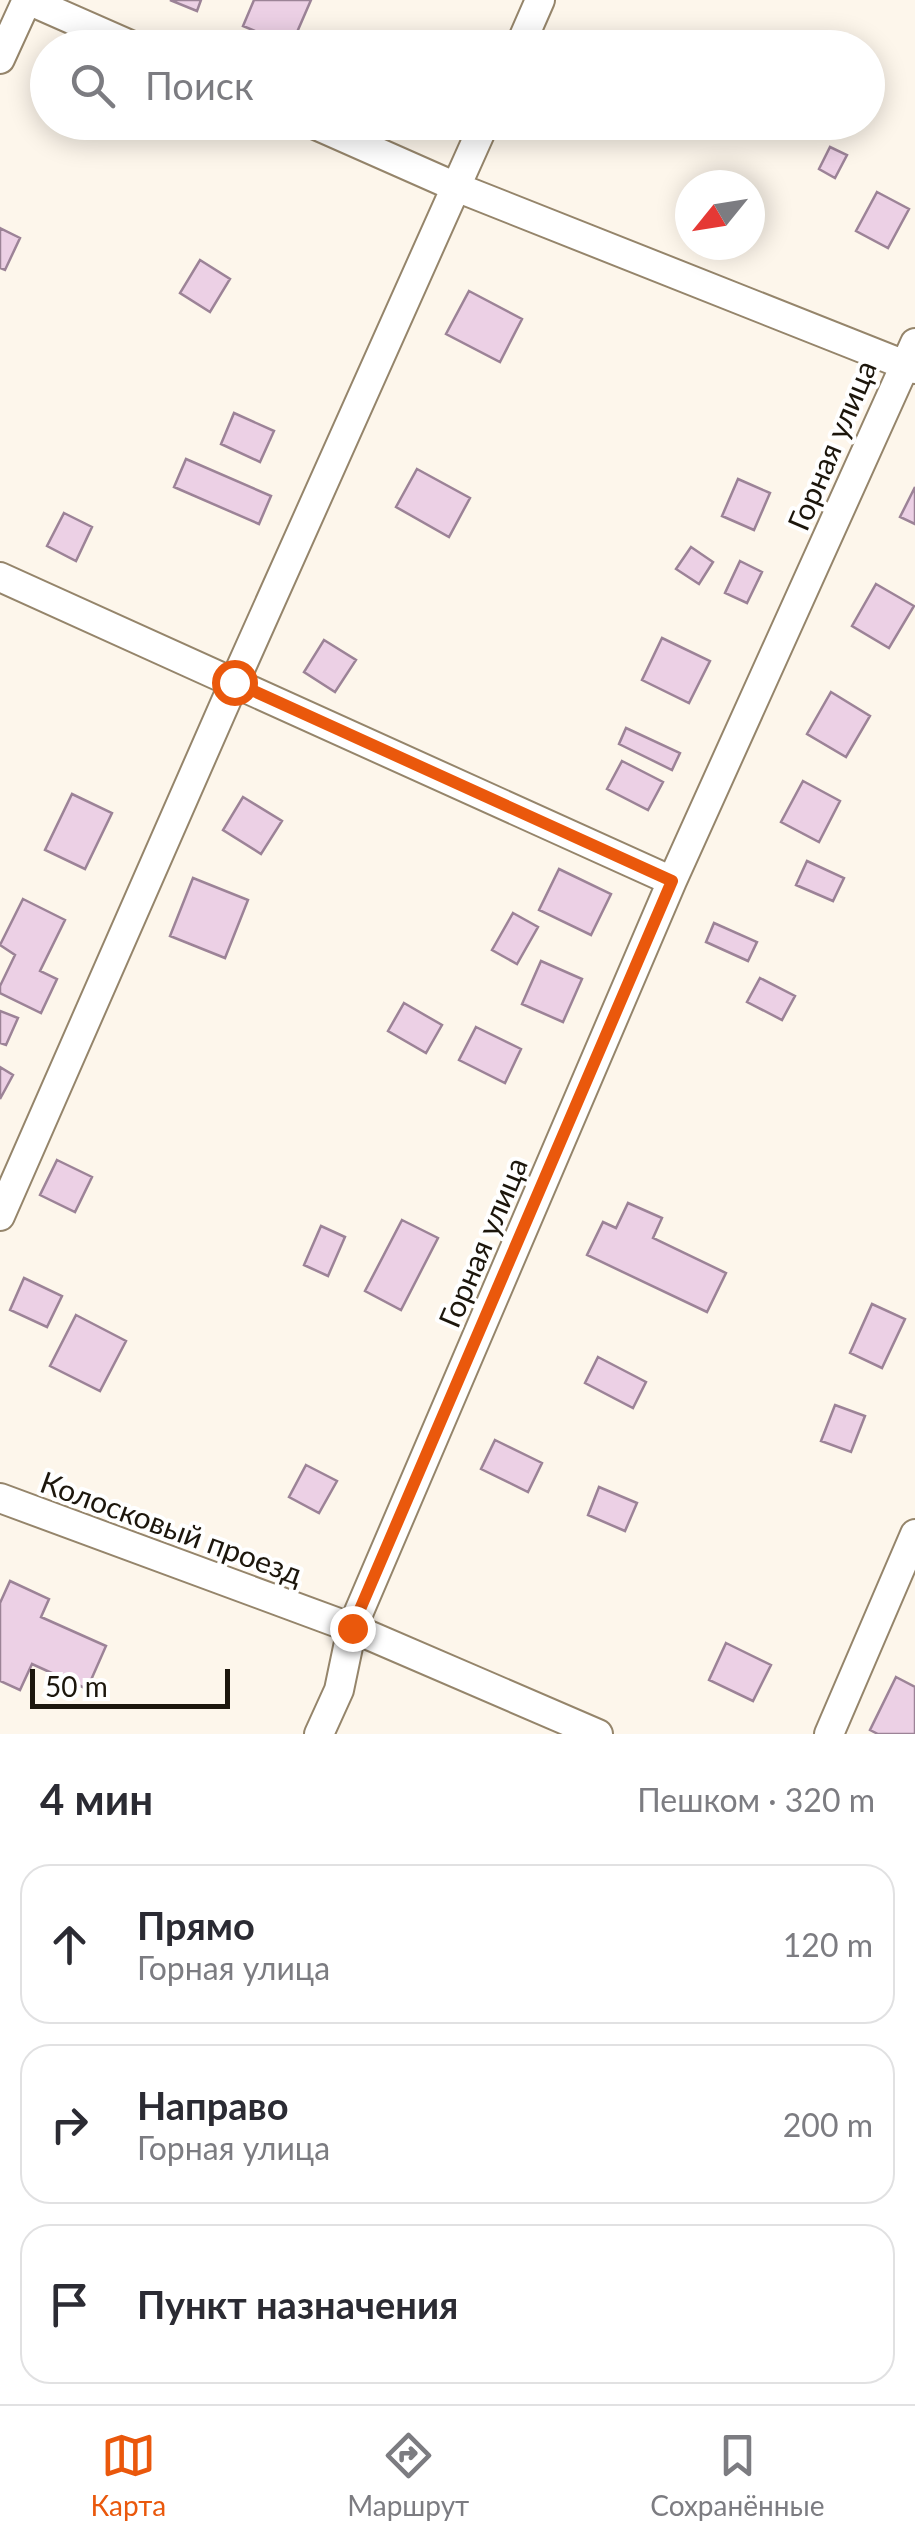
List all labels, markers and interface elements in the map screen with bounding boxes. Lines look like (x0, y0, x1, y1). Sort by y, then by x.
search box (30, 30, 885, 140)
icon: search (65, 58, 120, 113)
text: Поиск (145, 62, 254, 108)
north arrow (675, 170, 765, 260)
street label: Горная улица (779, 355, 883, 535)
route start (212, 660, 258, 706)
street label: Горная улица (430, 1152, 534, 1332)
street label: Колосковый проезд (36, 1463, 308, 1591)
route end (330, 1606, 376, 1652)
scale bar (30, 1664, 230, 1708)
text: 50 m (45, 1669, 108, 1703)
text: 4 мин (40, 1774, 153, 1824)
text: Пешком · 320 m (637, 1780, 875, 1819)
text: Прямо (137, 1902, 255, 1948)
icon: ahead (42, 1917, 97, 1972)
text: 120 m (783, 1925, 873, 1964)
text: Горная улица (137, 1948, 330, 1987)
text: Направо (137, 2082, 289, 2128)
icon: right (42, 2097, 97, 2152)
text: 200 m (783, 2105, 873, 2144)
text: Горная улица (137, 2128, 330, 2167)
icon: arrive (42, 2277, 97, 2332)
text: Пункт назначения (137, 2281, 458, 2327)
tab: Карта (90, 2428, 166, 2522)
tab: Маршрут (347, 2428, 469, 2522)
tab: Сохранённые (650, 2428, 825, 2522)

